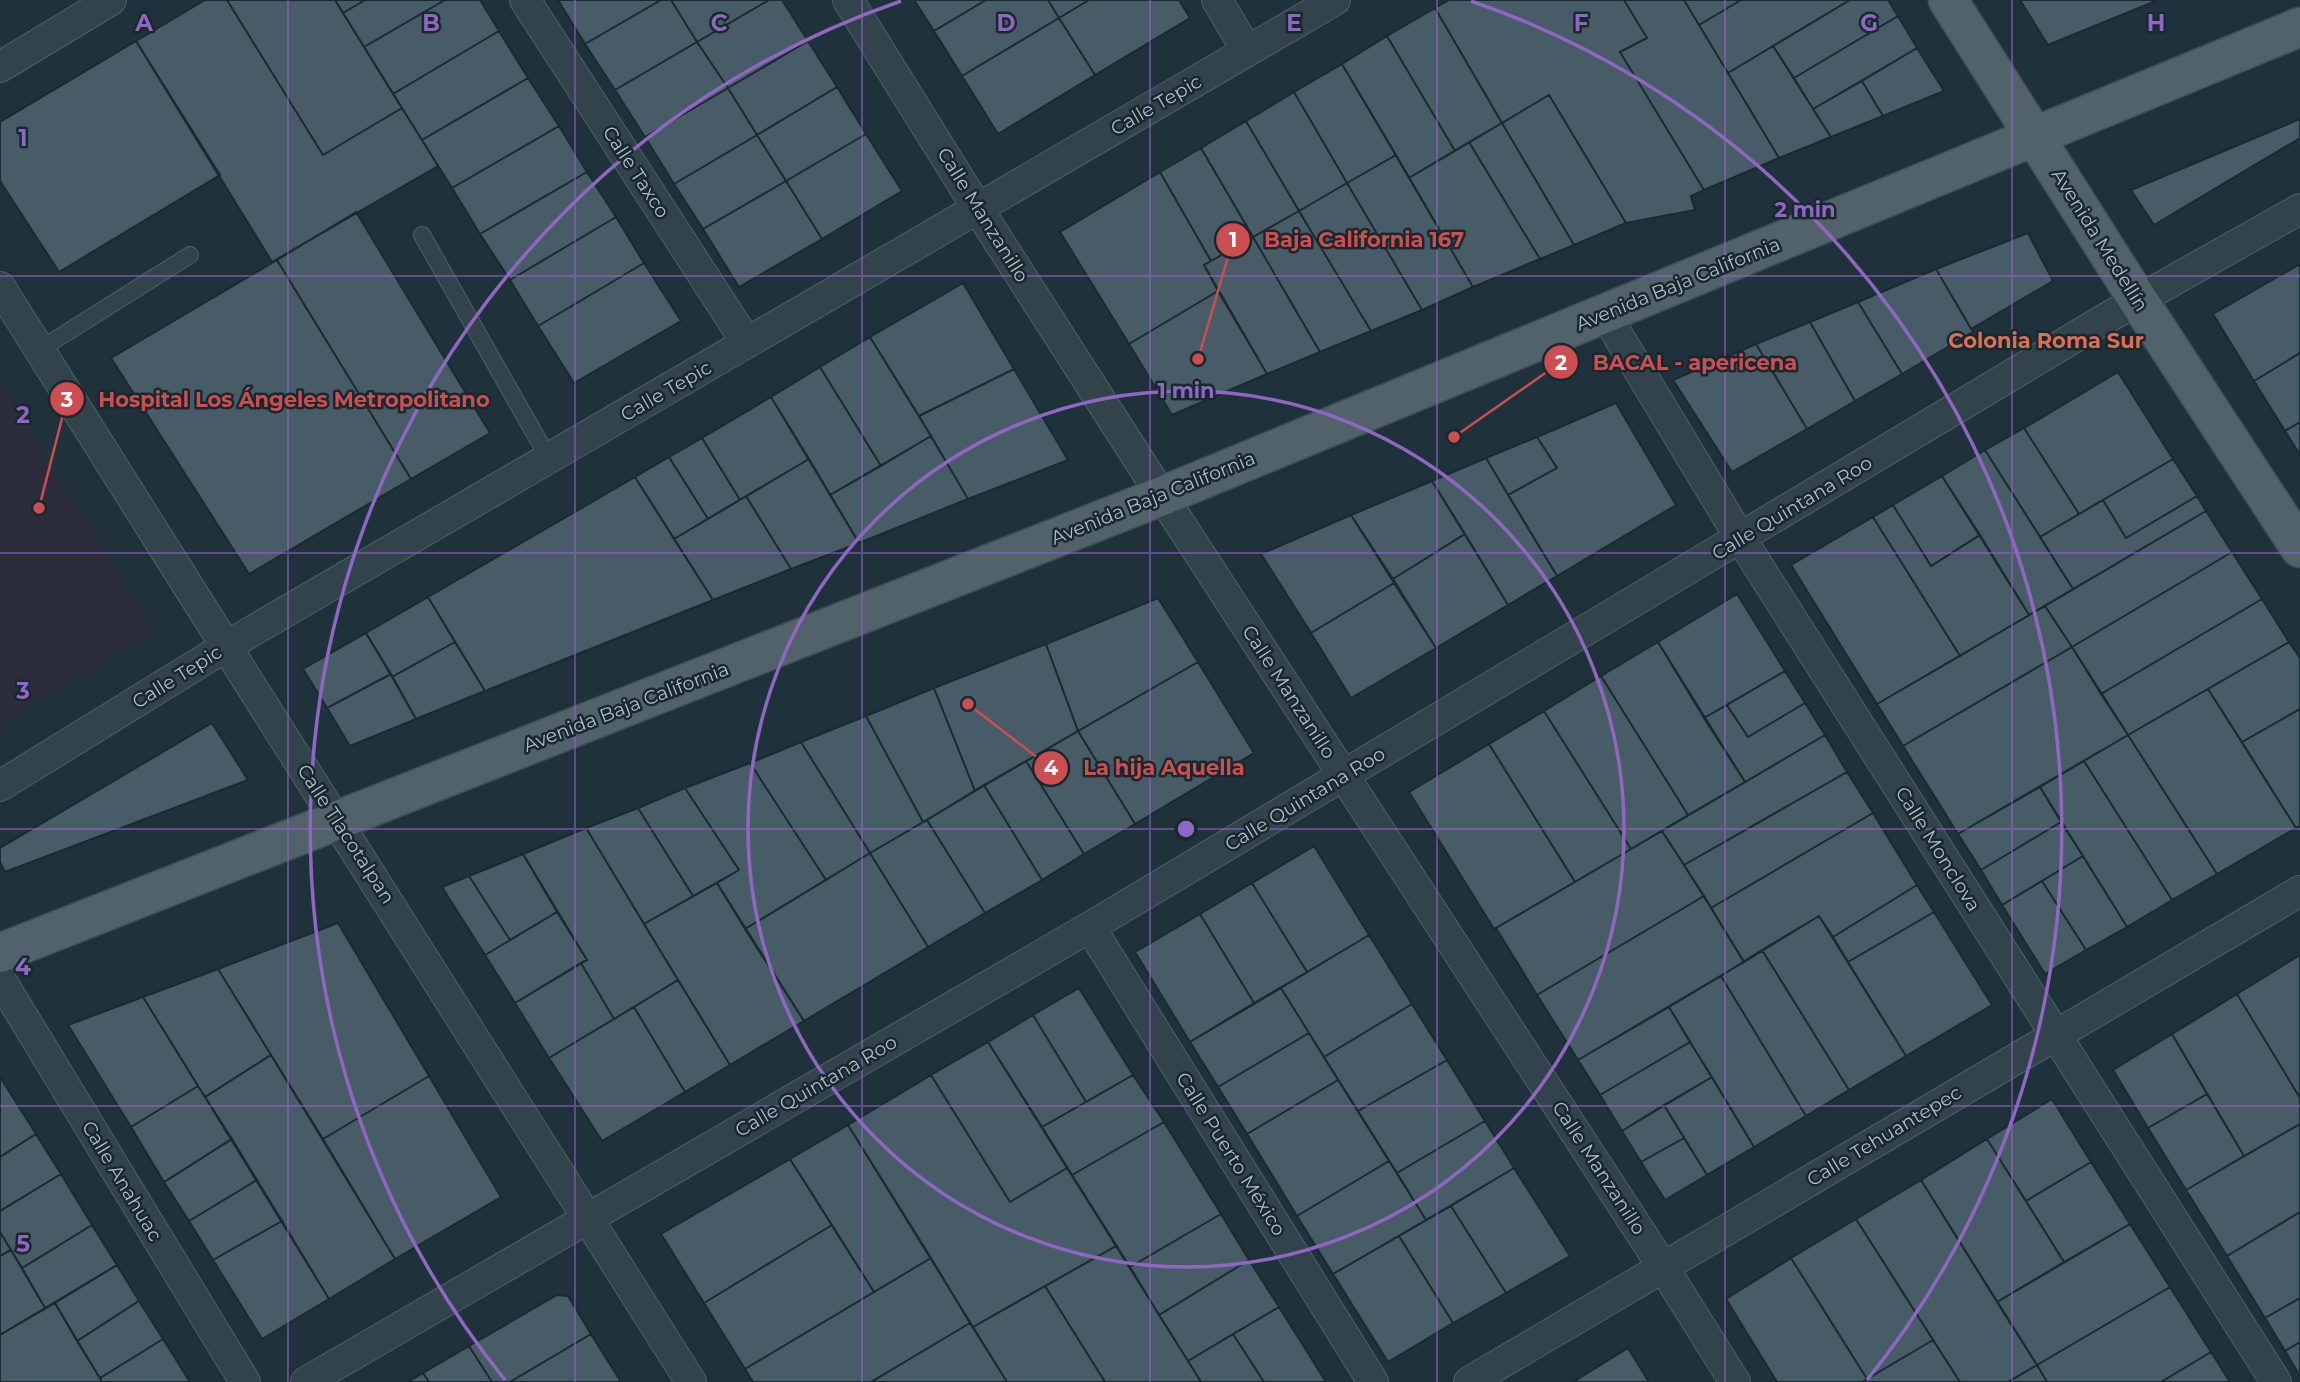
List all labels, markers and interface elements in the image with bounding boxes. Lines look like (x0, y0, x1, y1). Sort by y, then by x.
text: A (134, 9, 153, 37)
text: B (422, 9, 440, 37)
text: C (711, 9, 728, 37)
text: D (997, 9, 1016, 37)
text: E (1286, 9, 1302, 37)
text: F (1574, 9, 1589, 37)
text: G (1860, 9, 1878, 37)
text: H (2147, 9, 2165, 37)
street label: Calle Tepic (1106, 70, 1206, 140)
street label: Calle Taxco (598, 122, 674, 222)
text: 1 (18, 124, 28, 152)
street label: Calle Manzanillo (932, 143, 1034, 287)
street label: Avenida Medellín (2047, 164, 2153, 316)
text: 2 min (1774, 197, 1836, 222)
callout: Baja California 167 (1215, 219, 1478, 261)
text: 1 (1229, 227, 1237, 252)
text: Baja California 167 (1264, 227, 1464, 252)
street label: Avenida Baja California (1573, 232, 1783, 336)
district label: Colonia Roma Sur (1948, 328, 2144, 353)
callout: BACAL - apericena (1543, 341, 1811, 383)
text: 2 (1555, 350, 1567, 375)
text: BACAL - apericena (1593, 350, 1797, 375)
street label: Calle Tepic (616, 356, 716, 426)
callout: Hospital Los Ángeles Metropolitano (49, 378, 503, 420)
text: 1 min (1157, 378, 1215, 403)
text: 3 (60, 387, 73, 412)
text: Hospital Los Ángeles Metropolitano (98, 387, 490, 412)
text: 2 (16, 401, 30, 429)
street label: Avenida Baja California (1048, 446, 1258, 550)
street label: Calle Quintana Roo (1708, 451, 1876, 565)
street label: Calle Manzanillo (1237, 621, 1341, 763)
street label: Calle Tepic (128, 640, 226, 714)
street label: Avenida Baja California (520, 657, 732, 757)
text: 3 (15, 677, 30, 705)
street label: Calle Quintana Roo (1221, 742, 1389, 856)
callout: La hija Aquella (1034, 747, 1259, 789)
text: 4 (1044, 755, 1059, 780)
text: La hija Aquella (1083, 755, 1245, 780)
street label: Calle Tlacotalpan (292, 760, 400, 908)
street label: Calle Monclova (1890, 782, 1986, 916)
centre of rings (1174, 817, 1198, 841)
text: 4 (15, 953, 31, 981)
street label: Calle Quintana Roo (731, 1030, 901, 1142)
street label: Calle Puerto México (1171, 1068, 1291, 1240)
street label: Calle Tehuantepec (1803, 1081, 1965, 1191)
street label: Calle Manzanillo (1547, 1097, 1651, 1239)
street label: Calle Anahuac (77, 1117, 167, 1245)
text: 5 (16, 1230, 30, 1258)

